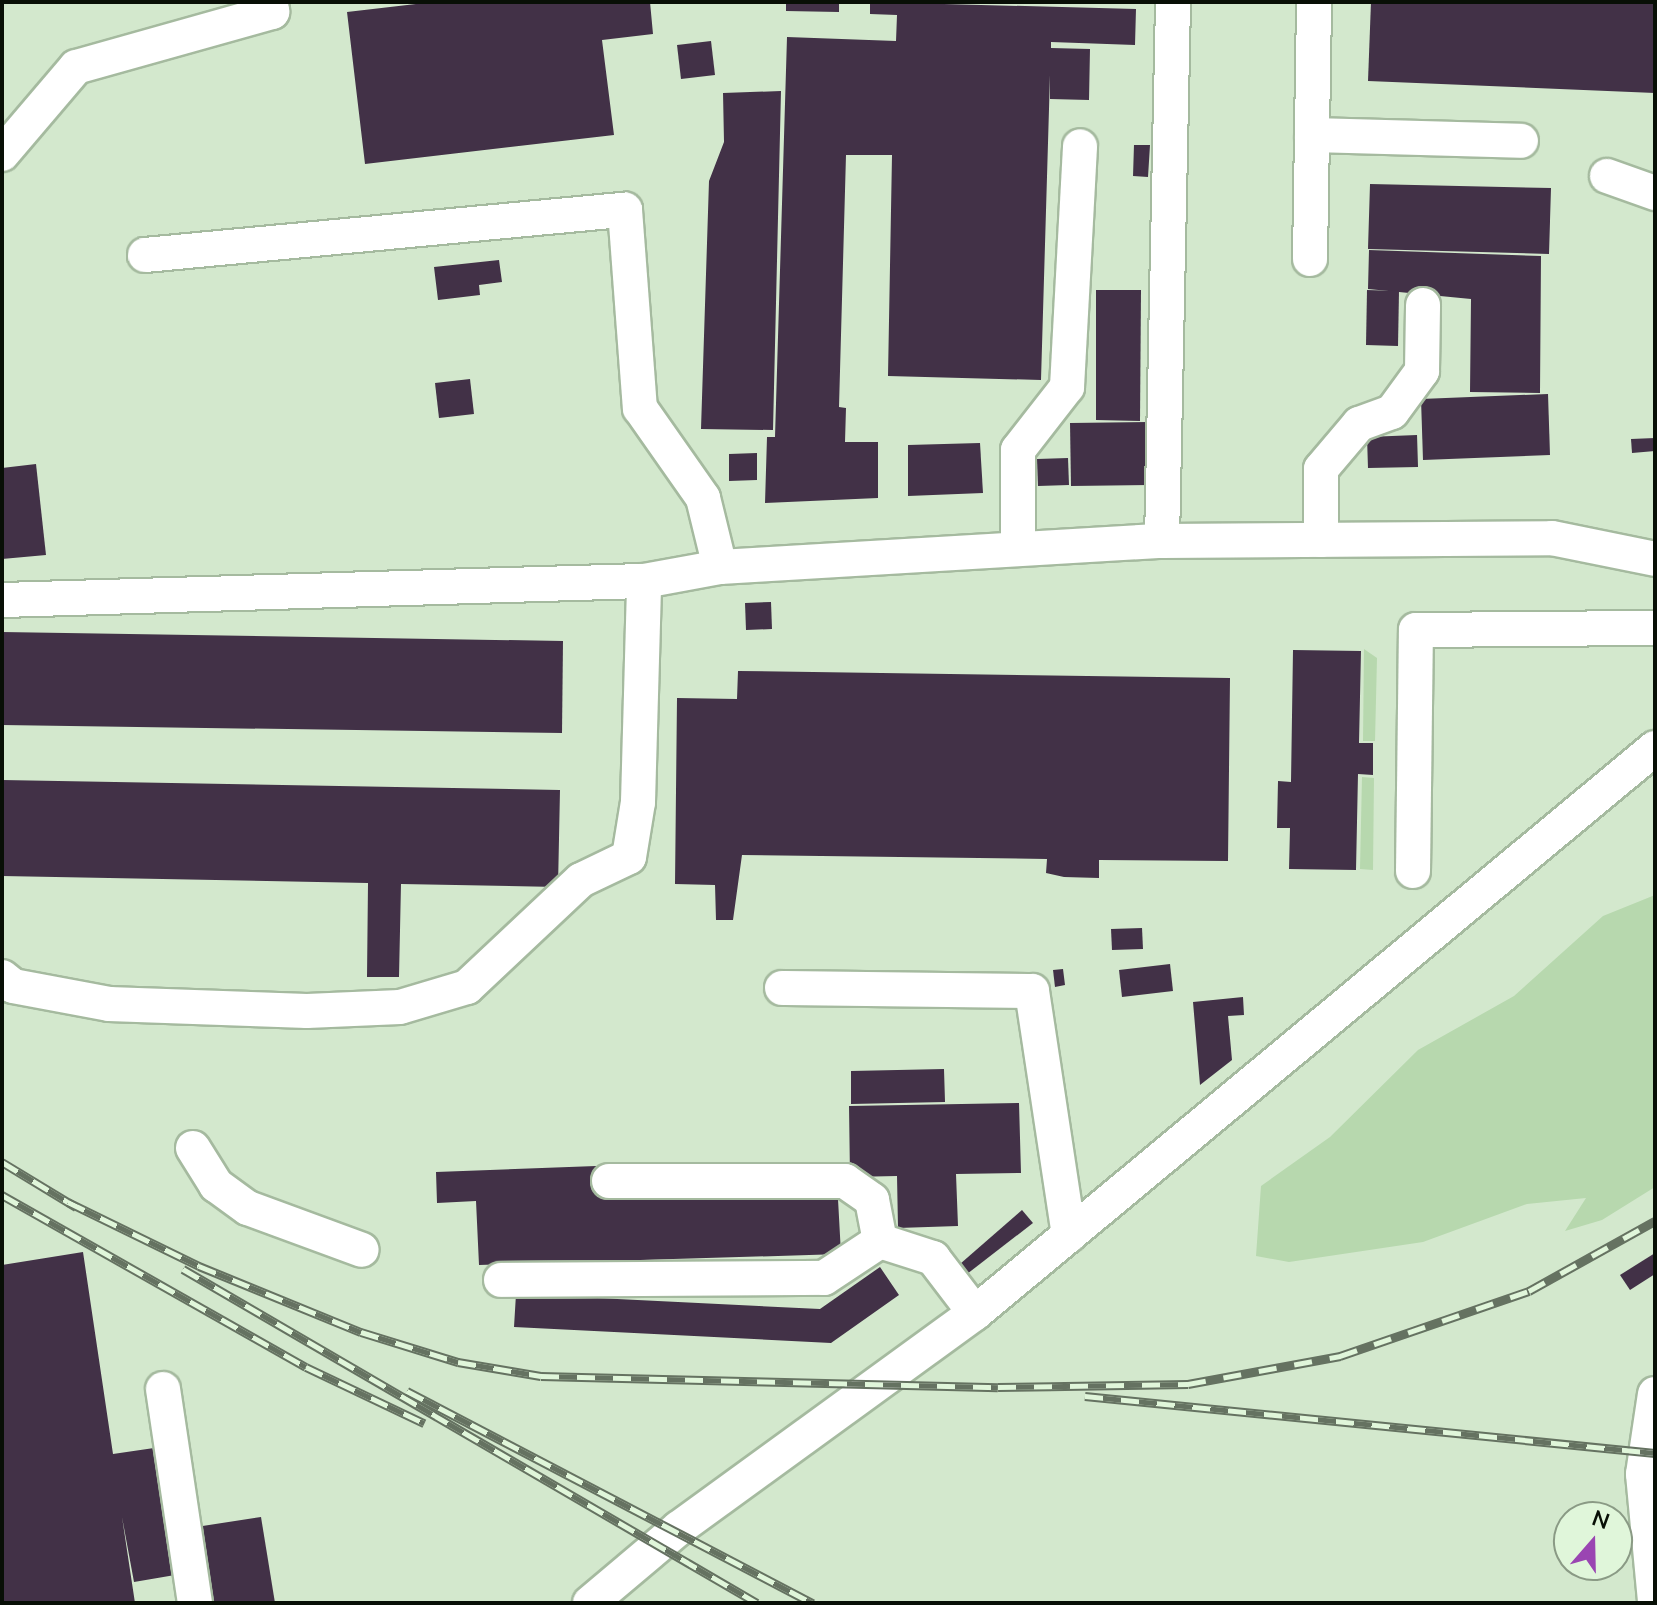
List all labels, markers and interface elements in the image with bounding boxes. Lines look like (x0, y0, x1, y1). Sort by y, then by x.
north arrow (1553, 1501, 1633, 1581)
text: N (1588, 1503, 1613, 1537)

